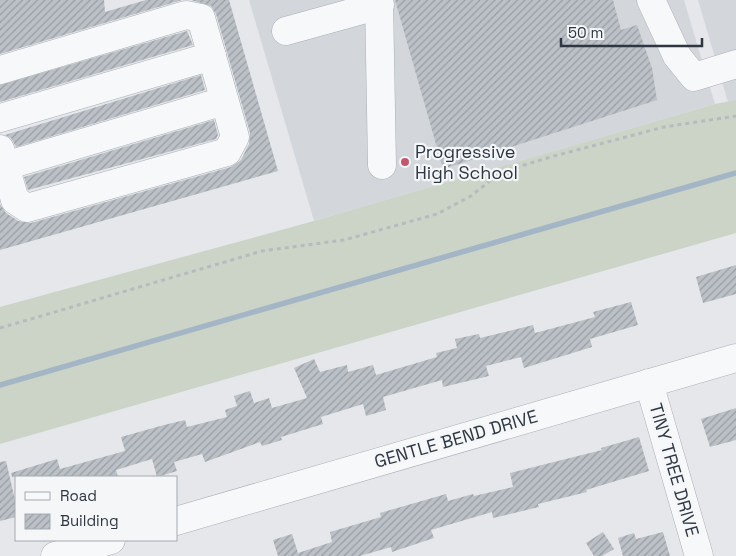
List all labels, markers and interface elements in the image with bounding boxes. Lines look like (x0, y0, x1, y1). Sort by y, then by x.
scale bar (561, 15, 702, 47)
text: 50 m (568, 23, 603, 42)
place label: Progressive High School (415, 140, 518, 184)
marker: Progressive High School (399, 156, 411, 168)
street label: TINY TREE DRIVE (644, 401, 705, 539)
street label: GENTLE BEND DRIVE (372, 404, 540, 473)
legend (15, 476, 178, 541)
text: Road (60, 486, 97, 505)
text: Building (60, 511, 119, 530)

